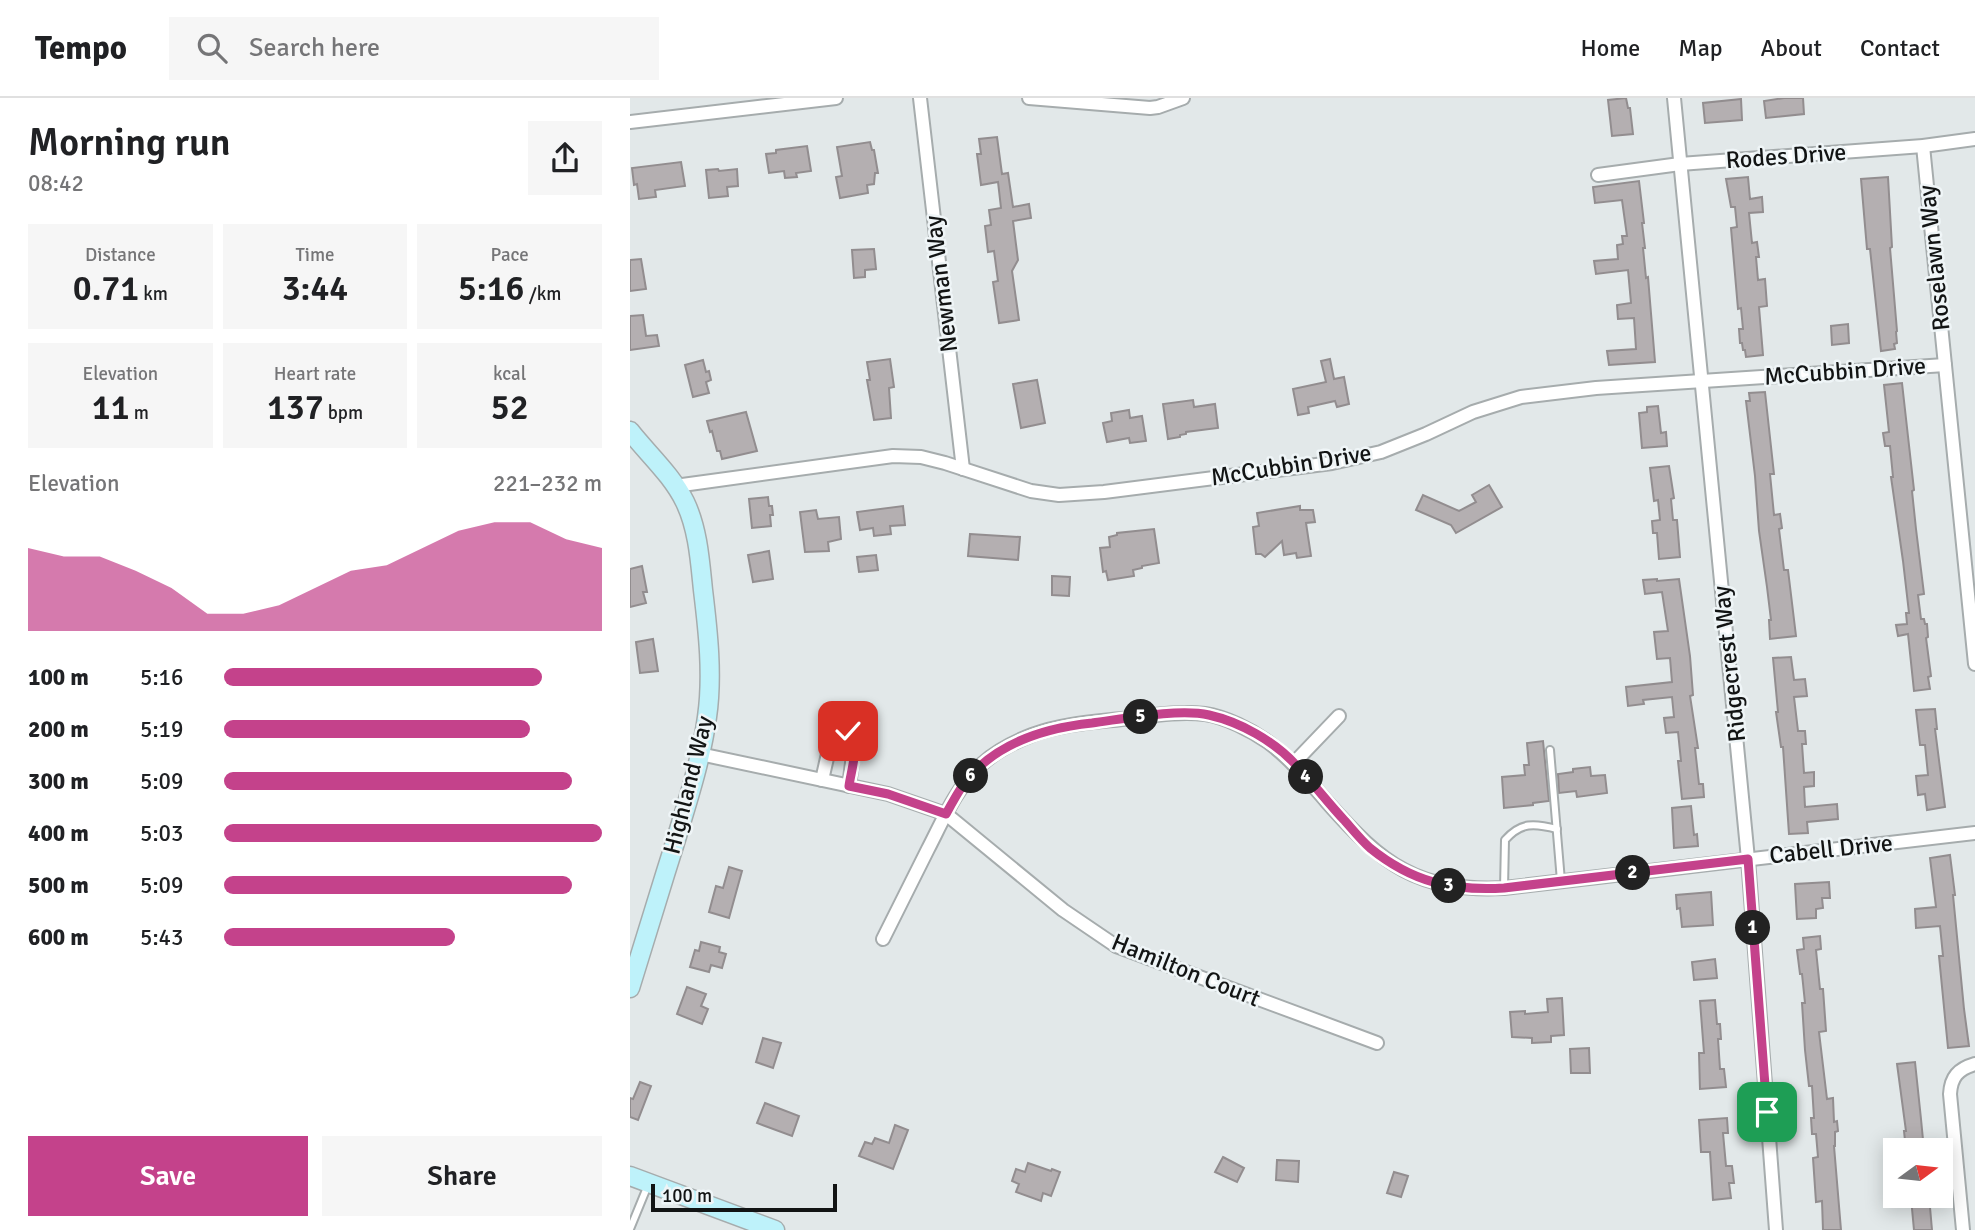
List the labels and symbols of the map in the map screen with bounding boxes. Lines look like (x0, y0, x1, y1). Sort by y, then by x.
street label: Rodes Drive (1725, 137, 1847, 175)
street label: Roselawn Way (1911, 184, 1957, 332)
street label: Newman Way (918, 214, 964, 354)
street label: McCubbin Drive (1763, 350, 1927, 392)
street label: McCubbin Drive (1209, 438, 1373, 492)
street label: Ridgecrest Way (1706, 584, 1752, 744)
pin: 5 (1124, 700, 1158, 734)
pin (818, 701, 878, 761)
street label: Highland Way (656, 713, 720, 857)
pin: 6 (954, 758, 988, 794)
pin: 4 (1288, 760, 1324, 794)
street label: Cabell Drive (1768, 828, 1894, 870)
pin: 2 (1616, 856, 1650, 890)
pin: 3 (1432, 868, 1466, 904)
pin: 1 (1736, 910, 1770, 946)
street label: Hamilton Court (1107, 927, 1265, 1013)
pin (1737, 1082, 1797, 1142)
north arrow (1883, 1138, 1953, 1208)
scale bar (651, 1181, 836, 1213)

